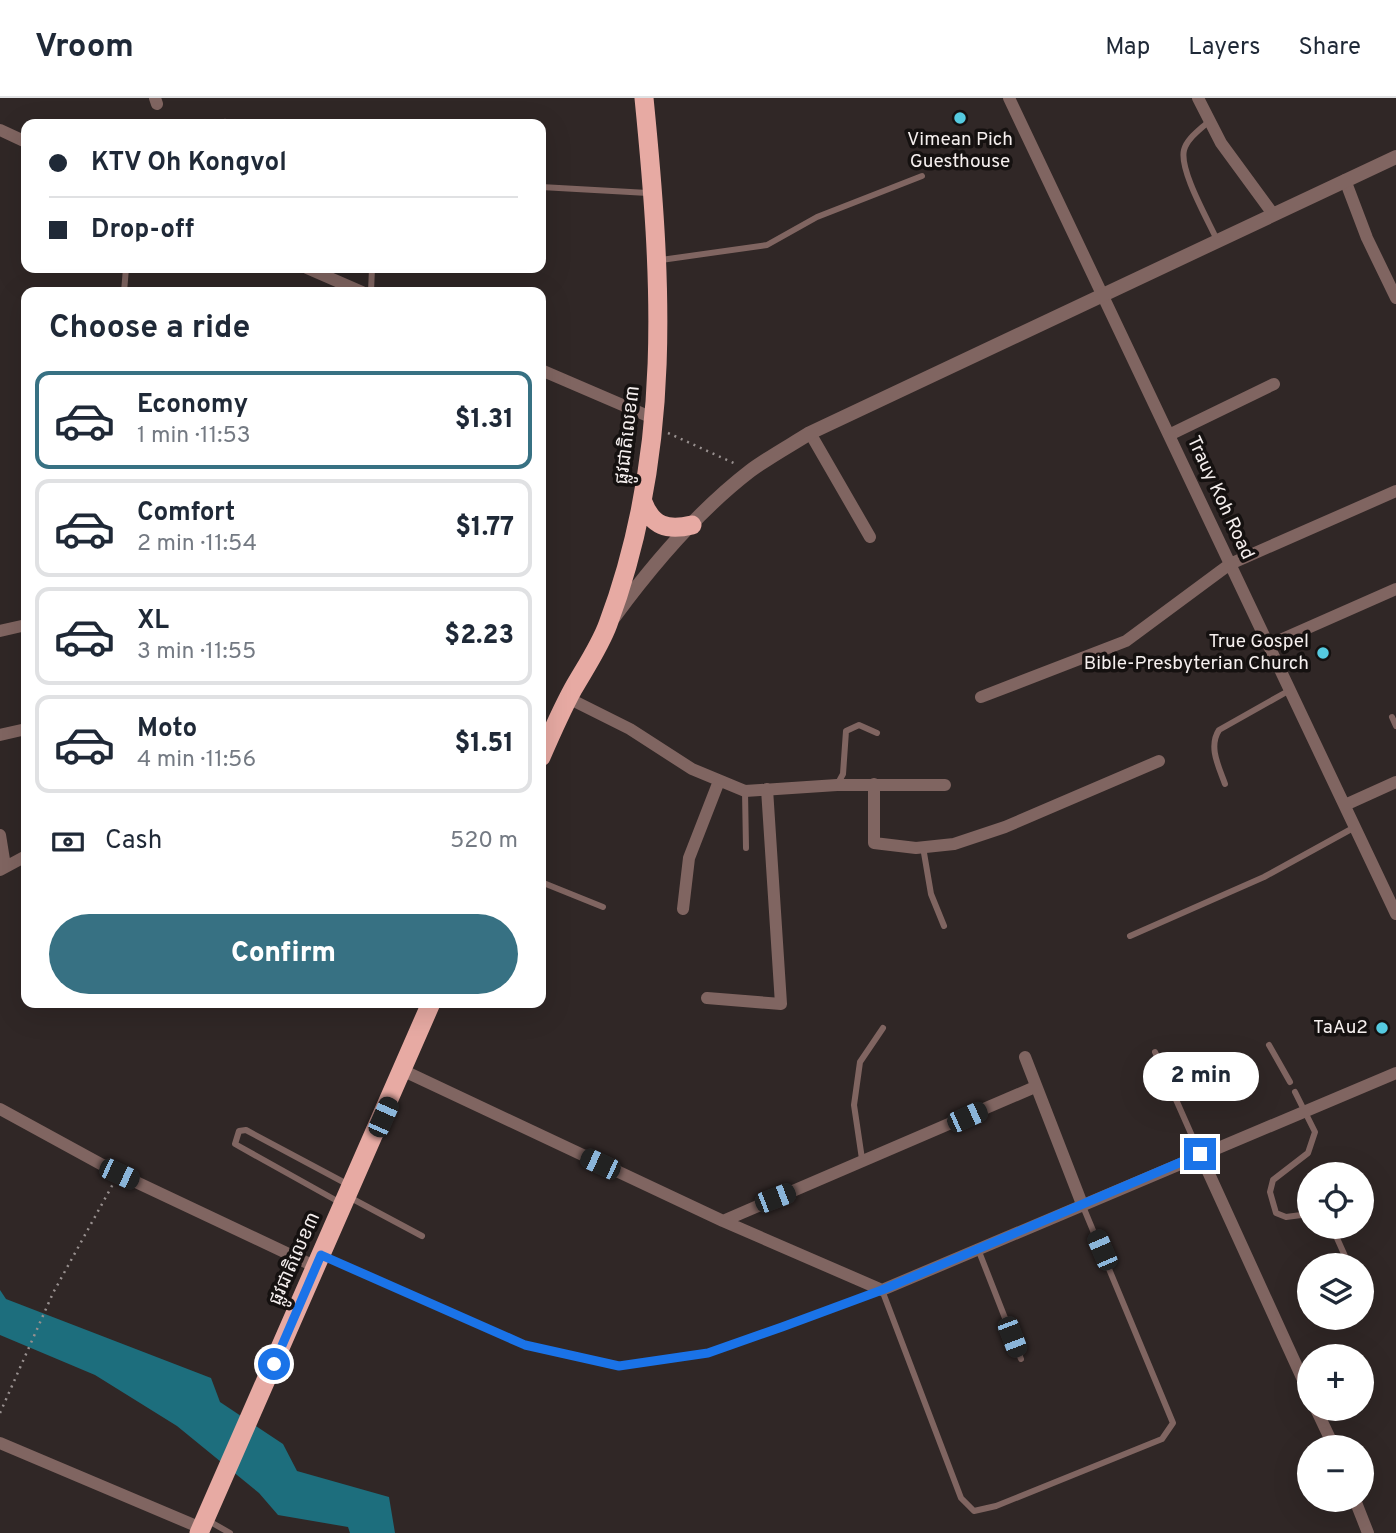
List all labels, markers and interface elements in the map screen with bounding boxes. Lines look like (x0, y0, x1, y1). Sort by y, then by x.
text: Vroom (35, 27, 134, 69)
text: Map (1105, 33, 1150, 63)
text: Layers (1188, 33, 1260, 63)
text: Share (1298, 33, 1361, 63)
marker: Vimean Pich Guesthouse (952, 110, 968, 126)
place label: Vimean Pich Guesthouse (907, 128, 1013, 174)
text: KTV Oh Kongvol (91, 147, 287, 180)
text: Drop-off (91, 214, 194, 247)
text: Choose a ride (49, 309, 250, 349)
street label: ផ្លូវជាតិលេខ៣ (610, 384, 650, 486)
icon: car (53, 389, 116, 452)
text: Economy (137, 389, 248, 422)
text: $1.31 (455, 404, 514, 437)
text: 1 min · 11:53 (137, 422, 251, 451)
street label: Trauy Koh Road (1181, 432, 1259, 564)
icon: car (53, 497, 116, 560)
text: Comfort (137, 497, 235, 530)
text: $1.77 (455, 512, 514, 545)
text: 2 min · 11:54 (137, 530, 257, 559)
icon: car (53, 605, 116, 668)
text: XL (137, 605, 169, 638)
text: $2.23 (444, 620, 514, 653)
place label: True Gospel Bible-Presbyterian Church (1084, 630, 1309, 676)
text: 3 min · 11:55 (137, 638, 256, 667)
marker: True Gospel Bible-Presbyterian Church (1315, 645, 1331, 661)
icon: car (53, 713, 116, 776)
text: Moto (137, 713, 197, 746)
text: $1.51 (454, 728, 514, 761)
text: 4 min · 11:56 (137, 746, 256, 775)
icon: cash (49, 823, 87, 861)
text: Cash (105, 825, 162, 858)
text: 520 m (450, 827, 518, 856)
button: Confirm (49, 914, 518, 994)
place label: TaAu2 (1313, 1016, 1368, 1040)
marker: TaAu2 (1374, 1020, 1390, 1036)
callout: 2 min (1142, 1052, 1258, 1102)
text: 2 min (1171, 1062, 1231, 1091)
car (365, 1094, 402, 1140)
car (944, 1099, 991, 1135)
route end (1184, 1138, 1216, 1170)
car (577, 1146, 624, 1182)
car (96, 1156, 143, 1192)
map controls (1297, 1162, 1374, 1512)
button: locate (1297, 1162, 1374, 1239)
car (752, 1181, 799, 1215)
street label: ផ្លូវជាតិលេខ៣ (264, 1209, 329, 1311)
car (1085, 1227, 1120, 1273)
button: layers (1297, 1253, 1374, 1330)
car (995, 1314, 1030, 1360)
button: + (1297, 1344, 1374, 1421)
route start (258, 1348, 290, 1380)
button: − (1297, 1435, 1374, 1512)

